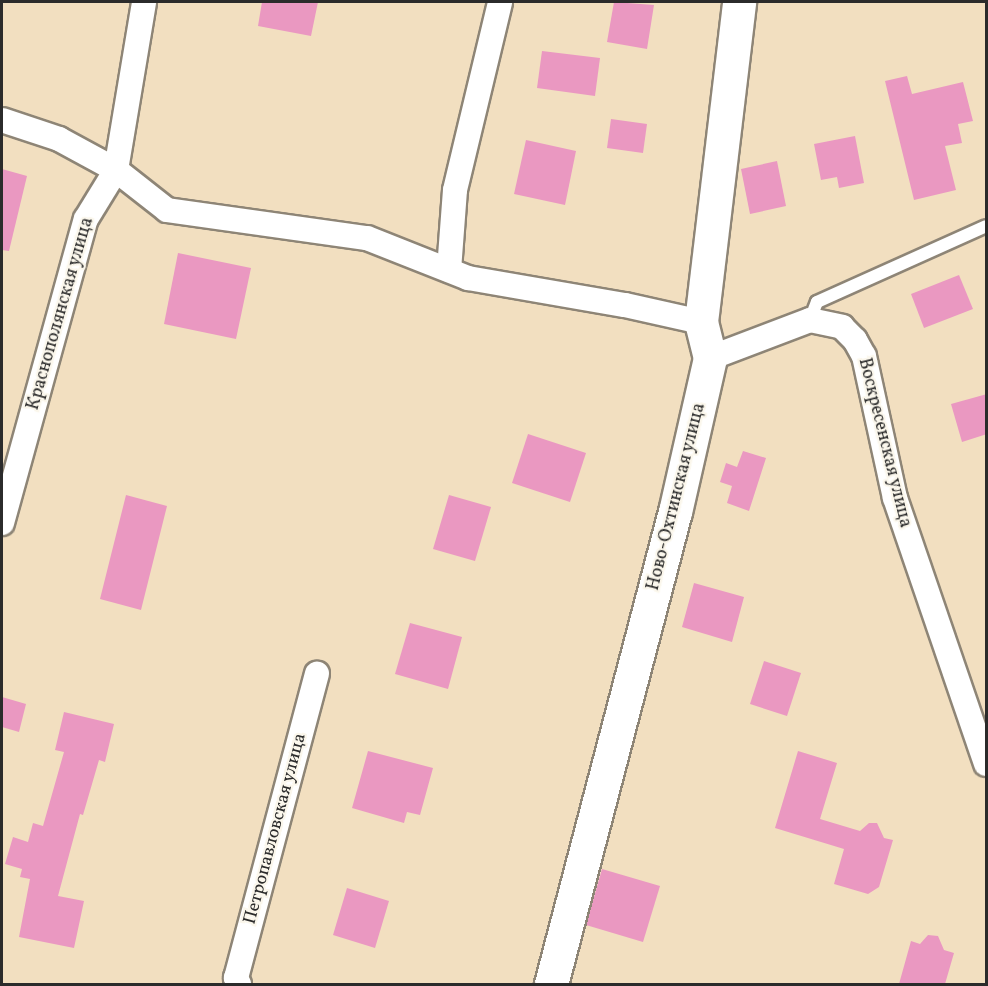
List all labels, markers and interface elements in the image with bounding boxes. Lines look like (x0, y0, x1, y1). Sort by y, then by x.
street label: Краснополянская улица (23, 215, 99, 413)
street label: Воскресенская улица (852, 356, 916, 530)
street label: Ново-Охтинская улица (643, 401, 711, 593)
street label: Петропавловская улица (240, 731, 312, 927)

